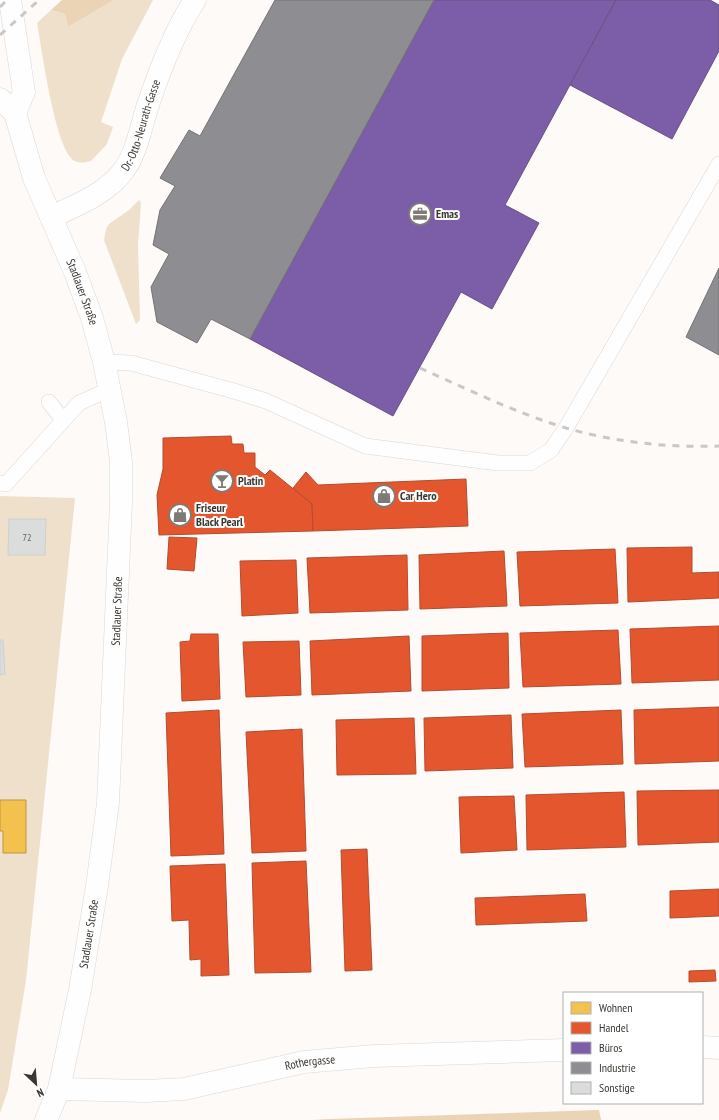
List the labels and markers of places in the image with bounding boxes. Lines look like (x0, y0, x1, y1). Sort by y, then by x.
office icon: Emas (407, 201, 433, 227)
place label: Emas (436, 206, 458, 221)
bar icon: Platin (209, 468, 235, 494)
place label: Platin (238, 473, 263, 488)
shop icon: Car Hero (371, 483, 397, 509)
place label: Car Hero (400, 488, 437, 503)
place label: Friseur Black Pearl (196, 500, 243, 529)
shop icon: Friseur Black Pearl (167, 502, 193, 528)

